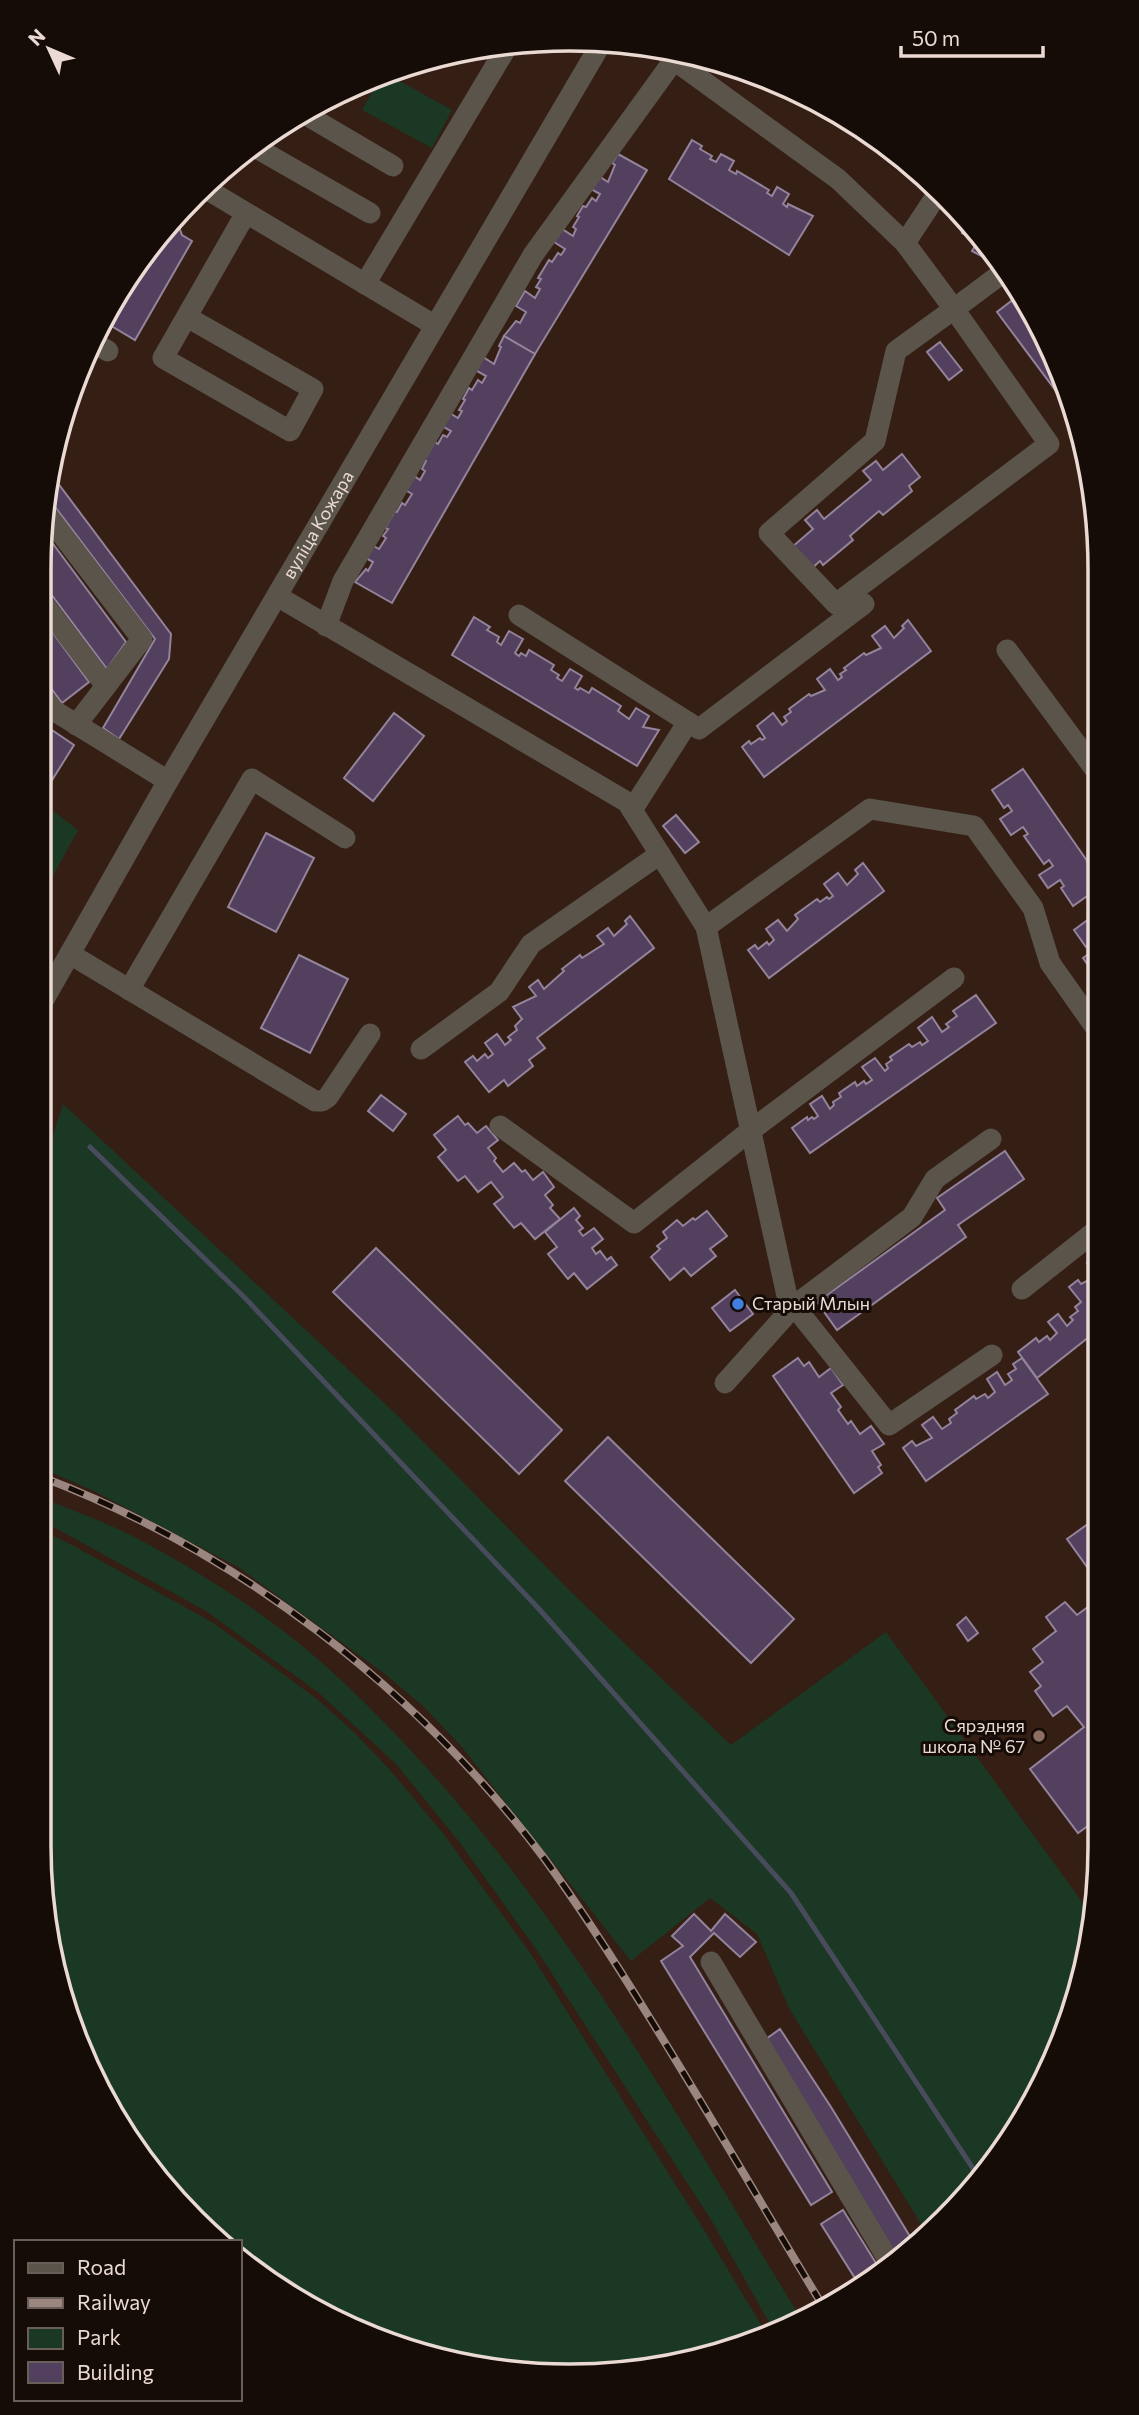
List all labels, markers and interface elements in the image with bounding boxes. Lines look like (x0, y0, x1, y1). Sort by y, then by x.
north arrow (14, 14, 84, 84)
scale bar (901, 14, 1043, 58)
text: N (23, 24, 50, 50)
text: 50 m (912, 25, 960, 50)
street label: вуліца Кожара (277, 466, 358, 583)
place label: Старый Млын (752, 1292, 870, 1314)
marker: Старый Млын (730, 1296, 746, 1312)
place label: Сярэдняя школа № 67 (922, 1714, 1025, 1757)
marker: Сярэдняя школа № 67 (1031, 1728, 1047, 1744)
legend (14, 2240, 242, 2401)
text: Road (77, 2254, 126, 2279)
text: Railway (77, 2289, 151, 2314)
text: Park (77, 2324, 121, 2349)
text: Building (77, 2359, 154, 2384)

